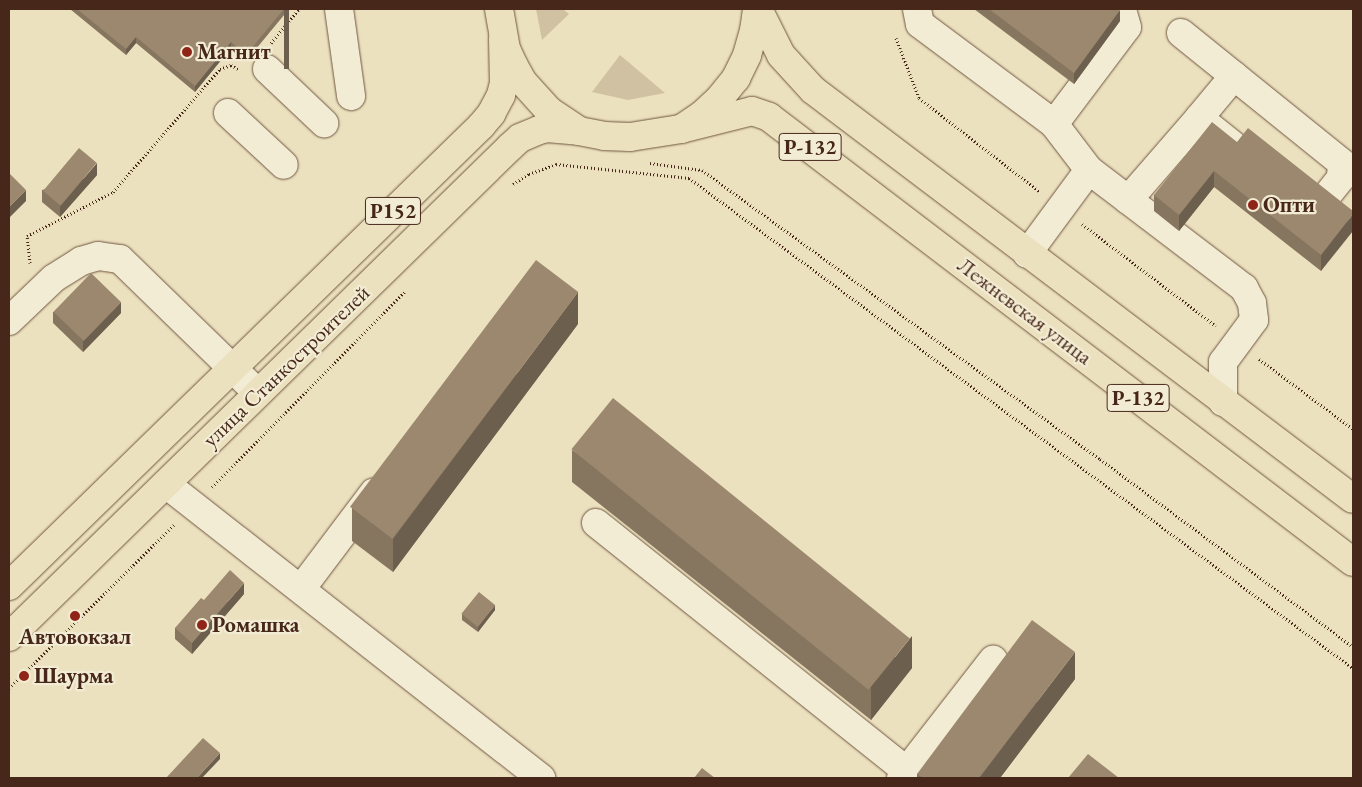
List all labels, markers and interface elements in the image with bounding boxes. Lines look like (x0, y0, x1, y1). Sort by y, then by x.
place label: Магнит (197, 39, 271, 65)
marker: Магнит (181, 46, 193, 58)
road number: Р-132 (778, 128, 842, 166)
road number: Р152 (364, 192, 422, 230)
place label: Опти (1263, 192, 1315, 218)
marker: Опти (1247, 199, 1259, 211)
street label: Лежневская улица (952, 252, 1098, 370)
street label: улица Станкостроителей (197, 279, 375, 453)
road number: Р-132 (1106, 379, 1170, 416)
marker: Автовокзал (69, 610, 81, 622)
place label: Ромашка (212, 612, 299, 638)
marker: Ромашка (196, 619, 208, 631)
place label: Автовокзал (19, 624, 131, 650)
place label: Шаурма (34, 663, 113, 689)
marker: Шаурма (18, 670, 30, 682)

